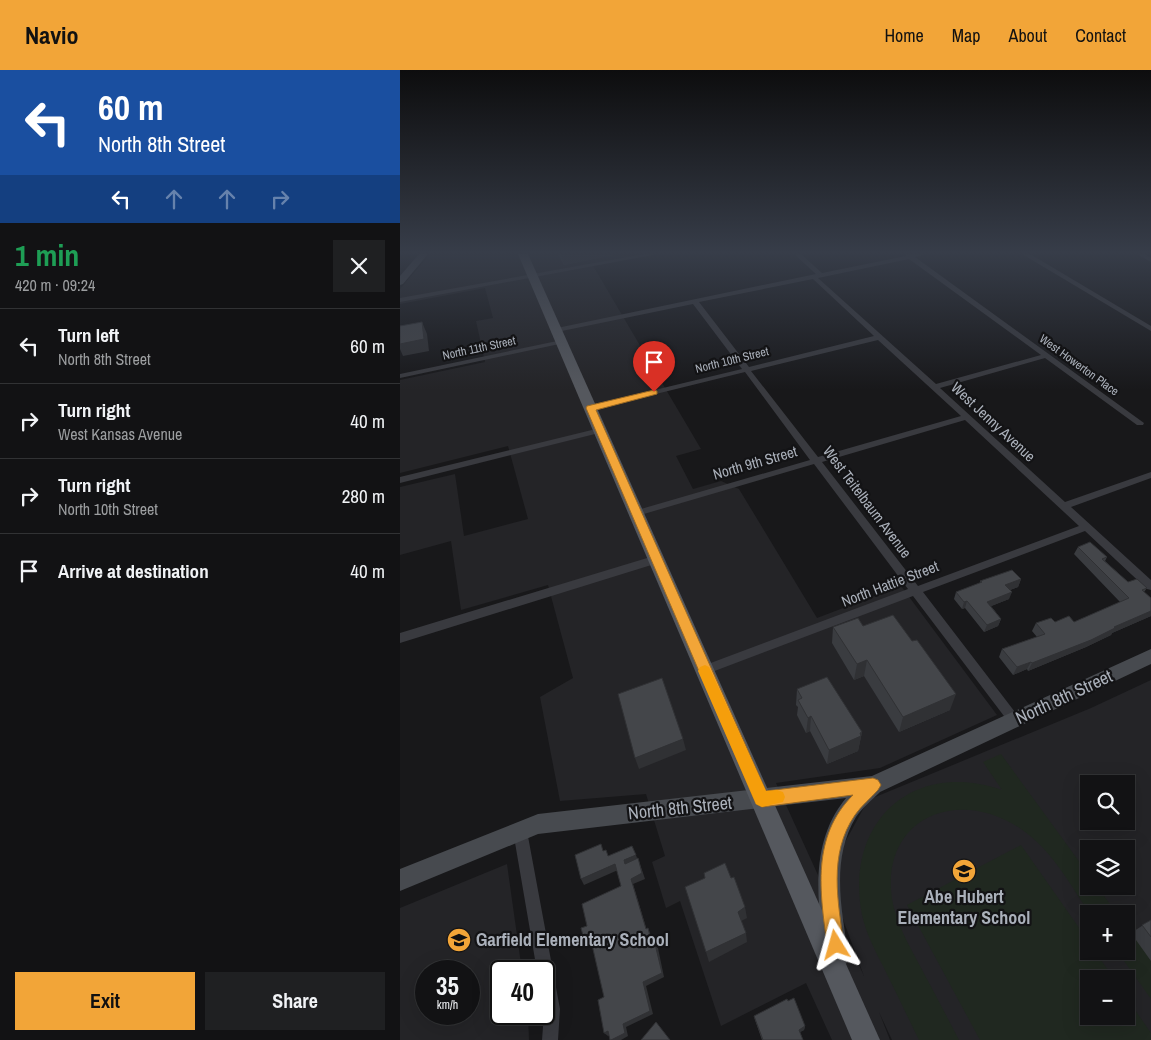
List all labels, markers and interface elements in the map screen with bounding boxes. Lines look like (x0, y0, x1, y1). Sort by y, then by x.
text: Navio (25, 19, 79, 51)
text: Home (884, 23, 924, 48)
text: Map (952, 23, 981, 48)
text: About (1009, 23, 1047, 48)
text: Contact (1075, 23, 1126, 48)
text: 60 m (98, 84, 163, 131)
icon: left (15, 90, 80, 155)
text: North 8th Street (98, 129, 225, 159)
icon: left (107, 185, 135, 213)
icon: ahead (160, 185, 188, 213)
icon: ahead (213, 185, 241, 213)
icon: right (266, 185, 294, 213)
text: 1 min (15, 235, 79, 275)
button: close (333, 240, 385, 292)
text: 420 m · 09:24 (15, 274, 95, 296)
text: Turn left (58, 322, 119, 348)
street label: West Howerton Place (1036, 331, 1122, 399)
icon: left (15, 332, 43, 360)
street label: North 11th Street (441, 332, 517, 364)
text: 60 m (350, 333, 385, 359)
pin (633, 341, 675, 392)
street label: North 10th Street (694, 343, 771, 377)
text: North 8th Street (58, 348, 151, 370)
icon: arrive (640, 348, 668, 376)
street label: West Jenny Avenue (947, 377, 1040, 466)
text: Turn right (58, 397, 130, 423)
icon: right (15, 407, 43, 435)
text: 40 m (350, 408, 385, 434)
text: West Kansas Avenue (58, 423, 182, 445)
street label: North 9th Street (710, 440, 800, 485)
street label: West Teitelbaum Avenue (818, 441, 917, 562)
text: Turn right (58, 472, 130, 498)
icon: right (15, 482, 43, 510)
text: 280 m (342, 483, 385, 509)
text: North 10th Street (58, 498, 158, 520)
street label: North Hattie Street (838, 555, 942, 612)
icon: arrive (15, 557, 43, 585)
text: Arrive at destination (58, 558, 209, 584)
text: 40 m (350, 558, 385, 584)
street label: North 8th Street (1011, 663, 1116, 730)
map controls (1080, 775, 1135, 1025)
button: search (1080, 775, 1135, 830)
street label: North 8th Street (627, 790, 733, 825)
button: layers (1080, 840, 1135, 895)
school or university icon: Abe Hubert Elementary School (951, 858, 977, 884)
place label: Abe Hubert Elementary School (898, 884, 1030, 930)
button: + (1080, 905, 1135, 960)
position arrow (809, 918, 861, 970)
school or university icon: Garfield Elementary School (446, 927, 472, 953)
place label: Garfield Elementary School (476, 927, 669, 952)
speed limit sign: 40 (490, 960, 555, 1025)
text: 35 (436, 969, 459, 1003)
button: − (1080, 970, 1135, 1025)
button: Exit (15, 972, 195, 1030)
button: Share (205, 972, 385, 1030)
text: km/h (437, 997, 458, 1013)

